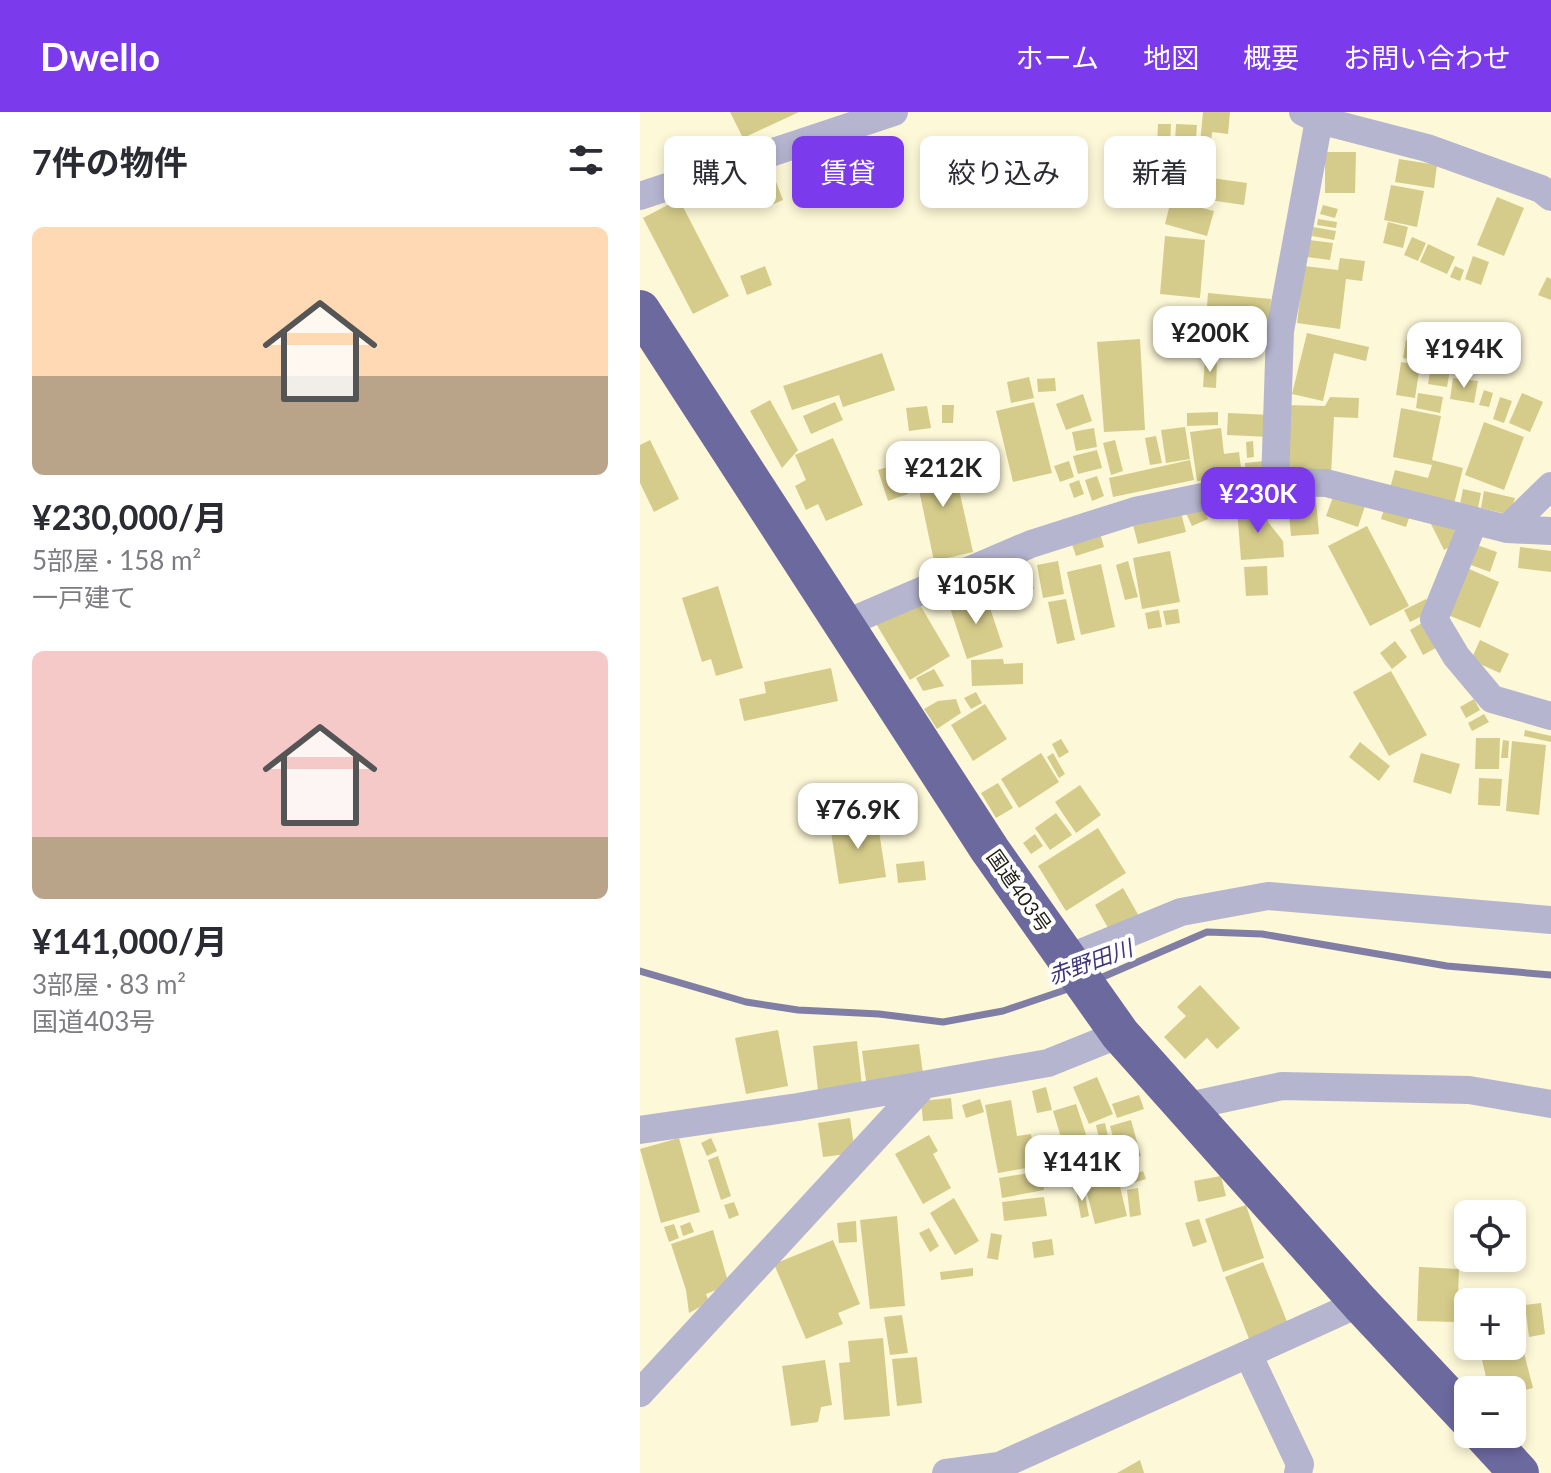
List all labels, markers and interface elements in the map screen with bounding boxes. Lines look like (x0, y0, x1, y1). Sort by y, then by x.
text: Dwello (40, 33, 160, 79)
text: ホーム (1016, 40, 1099, 74)
text: 地図 (1143, 40, 1199, 74)
text: 概要 (1243, 40, 1299, 74)
text: お問い合わせ (1343, 40, 1511, 74)
chip: 購入 (664, 136, 776, 208)
chip: 賃貸 (792, 136, 904, 208)
chip: 絞り込み (920, 136, 1088, 208)
chip: 新着 (1104, 136, 1216, 208)
icon: filters (564, 138, 608, 182)
text: 7件の物件 (32, 141, 188, 182)
icon: home (248, 279, 392, 423)
pin: ¥200K (1154, 306, 1266, 374)
text: ¥200K (1171, 316, 1249, 348)
pin: ¥194K (1408, 322, 1520, 390)
text: ¥194K (1425, 332, 1503, 364)
pin: ¥212K (887, 441, 999, 509)
text: ¥212K (904, 451, 982, 483)
pin: ¥230K (1202, 467, 1314, 535)
text: ¥230K (1219, 477, 1297, 509)
text: ¥230,000/月 (32, 496, 228, 537)
text: 5部屋 · 158 m² (32, 544, 201, 576)
pin: ¥105K (920, 558, 1032, 626)
text: ¥105K (937, 568, 1015, 600)
text: 一戸建て (32, 581, 136, 613)
icon: home (248, 703, 392, 847)
pin: ¥76.9K (793, 783, 923, 851)
text: ¥76.9K (816, 793, 900, 825)
street label: 国道403号 (983, 845, 1057, 936)
text: ¥141,000/月 (32, 920, 228, 961)
water label: 赤野田川 (1044, 933, 1138, 989)
text: 3部屋 · 83 m² (32, 968, 186, 1000)
text: 国道403号 (32, 1005, 155, 1037)
pin: ¥141K (1026, 1135, 1138, 1203)
text: ¥141K (1043, 1145, 1121, 1177)
map controls (1454, 1200, 1526, 1448)
button: locate (1454, 1200, 1526, 1272)
button: + (1454, 1288, 1526, 1360)
button: − (1454, 1376, 1526, 1448)

